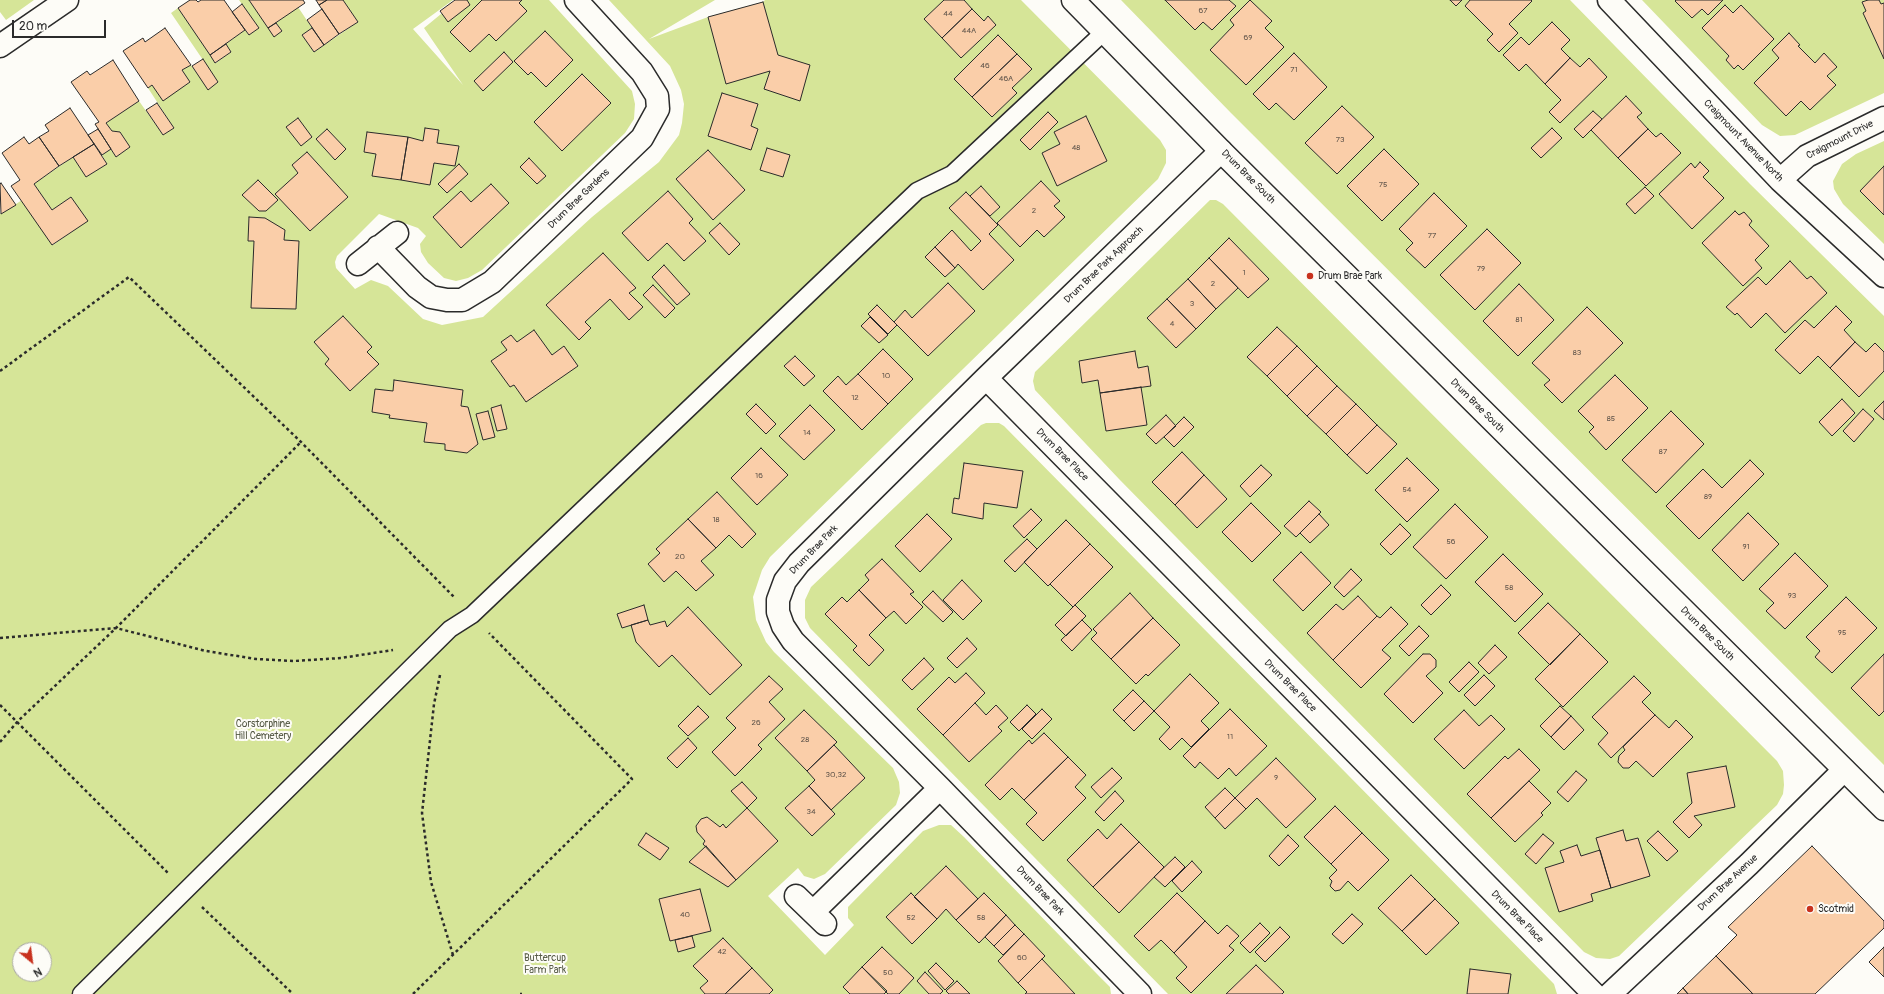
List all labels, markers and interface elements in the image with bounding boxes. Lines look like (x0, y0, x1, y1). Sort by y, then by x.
house number: 67 (1199, 6, 1207, 16)
house number: 44 (943, 9, 953, 19)
scale bar (14, 12, 108, 38)
text: 20 m (19, 19, 47, 34)
house number: 44A (962, 26, 976, 36)
house number: 69 (1244, 33, 1252, 43)
house number: 46 (980, 61, 990, 71)
house number: 71 (1290, 65, 1298, 75)
house number: 46A (999, 74, 1013, 84)
street label: Craigmount Avenue North (1701, 97, 1785, 185)
street label: Craigmount Drive (1804, 118, 1876, 162)
house number: 73 (1336, 135, 1344, 145)
house number: 48 (1072, 143, 1080, 153)
street label: Drum Brae South (1218, 147, 1278, 207)
street label: Drum Brae Gardens (546, 167, 612, 231)
house number: 75 (1379, 180, 1387, 190)
house number: 2 (1032, 206, 1036, 216)
street label: Drum Brae Park Approach (1062, 224, 1146, 306)
house number: 77 (1428, 231, 1436, 241)
house number: 79 (1477, 264, 1485, 274)
house number: 1 (1242, 268, 1246, 278)
place label: Drum Brae Park (1318, 270, 1382, 282)
marker: Drum Brae Park (1305, 271, 1315, 281)
house number: 2 (1211, 279, 1215, 289)
house number: 3 (1190, 299, 1194, 309)
house number: 81 (1515, 315, 1523, 325)
house number: 4 (1170, 319, 1174, 329)
house number: 83 (1573, 348, 1581, 358)
house number: 10 (882, 371, 890, 381)
street label: Drum Brae South (1447, 376, 1507, 436)
house number: 12 (851, 393, 859, 403)
house number: 85 (1607, 414, 1615, 424)
street label: Drum Brae Place (1033, 426, 1091, 484)
house number: 14 (803, 428, 811, 438)
house number: 87 (1659, 447, 1667, 457)
house number: 16 (755, 471, 763, 481)
house number: 54 (1403, 485, 1411, 495)
house number: 89 (1704, 492, 1712, 502)
house number: 18 (712, 515, 720, 525)
street label: Drum Brae Park (787, 523, 841, 577)
house number: 56 (1447, 537, 1455, 547)
house number: 91 (1742, 542, 1750, 552)
house number: 20 (675, 552, 685, 562)
house number: 58 (1505, 583, 1513, 593)
house number: 93 (1788, 591, 1796, 601)
street label: Drum Brae South (1677, 604, 1737, 664)
house number: 95 (1838, 628, 1846, 638)
street label: Drum Brae Place (1261, 657, 1319, 715)
park label: Corstorphine Hill Cemetery (235, 718, 291, 742)
house number: 26 (751, 718, 761, 728)
house number: 11 (1227, 732, 1233, 742)
house number: 28 (801, 735, 809, 745)
house number: 30,32 (826, 770, 846, 780)
house number: 9 (1274, 773, 1278, 783)
house number: 34 (806, 807, 816, 817)
street label: Drum Brae Avenue (1696, 852, 1760, 914)
street label: Drum Brae Park (1013, 864, 1067, 918)
street label: Drum Brae Place (1488, 888, 1546, 946)
place label: Scotmid (1818, 903, 1854, 915)
marker: Scotmid (1805, 904, 1815, 914)
house number: 40 (680, 910, 690, 920)
house number: 52 (907, 913, 915, 923)
house number: 58 (977, 913, 985, 923)
north arrow (12, 942, 52, 982)
house number: 42 (717, 947, 727, 957)
park label: Buttercup Farm Park (524, 952, 566, 976)
house number: 60 (1017, 953, 1027, 963)
text: N (31, 965, 44, 980)
house number: 50 (883, 968, 893, 978)

